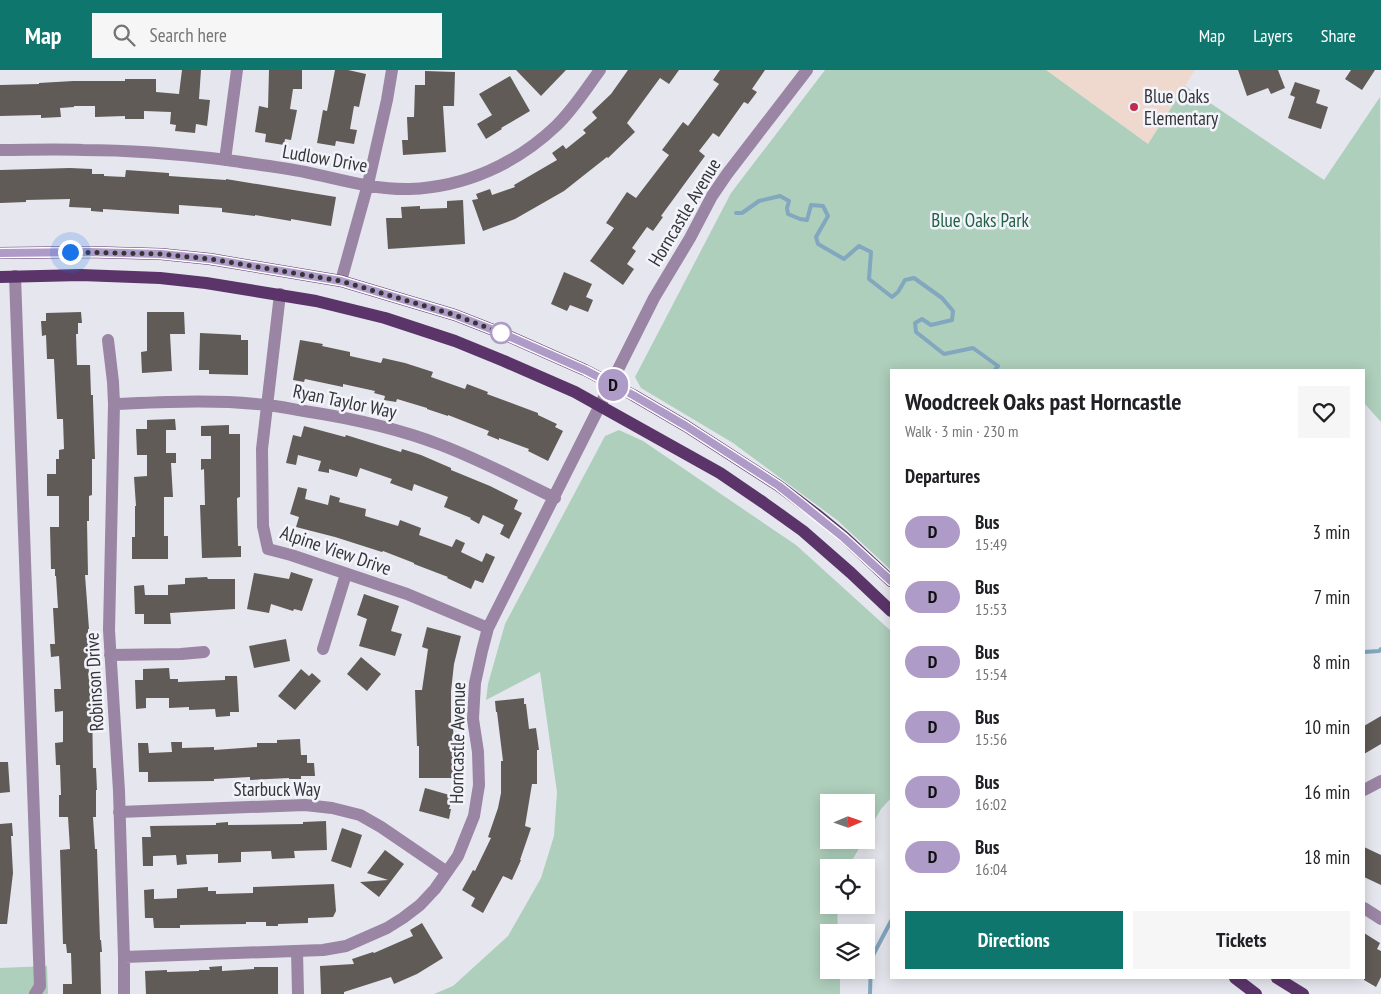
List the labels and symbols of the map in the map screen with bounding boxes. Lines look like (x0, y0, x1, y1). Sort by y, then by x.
place label: Blue Oaks Elementary (1144, 84, 1219, 130)
marker: Blue Oaks Elementary (1128, 101, 1140, 113)
street label: Ludlow Drive (281, 139, 370, 177)
street label: Horncastle Avenue (642, 153, 726, 270)
park label: Blue Oaks Park (931, 208, 1029, 232)
your location (58, 240, 83, 265)
unlabelled marker (490, 322, 512, 344)
line badge: D (597, 369, 629, 401)
street label: Ryan Taylor Way (291, 378, 400, 424)
street label: Alpine View Drive (277, 520, 395, 580)
street label: Robinson Drive (79, 632, 109, 732)
street label: Horncastle Avenue (444, 682, 470, 804)
street label: Starbuck Way (234, 777, 321, 801)
north arrow (820, 794, 875, 849)

